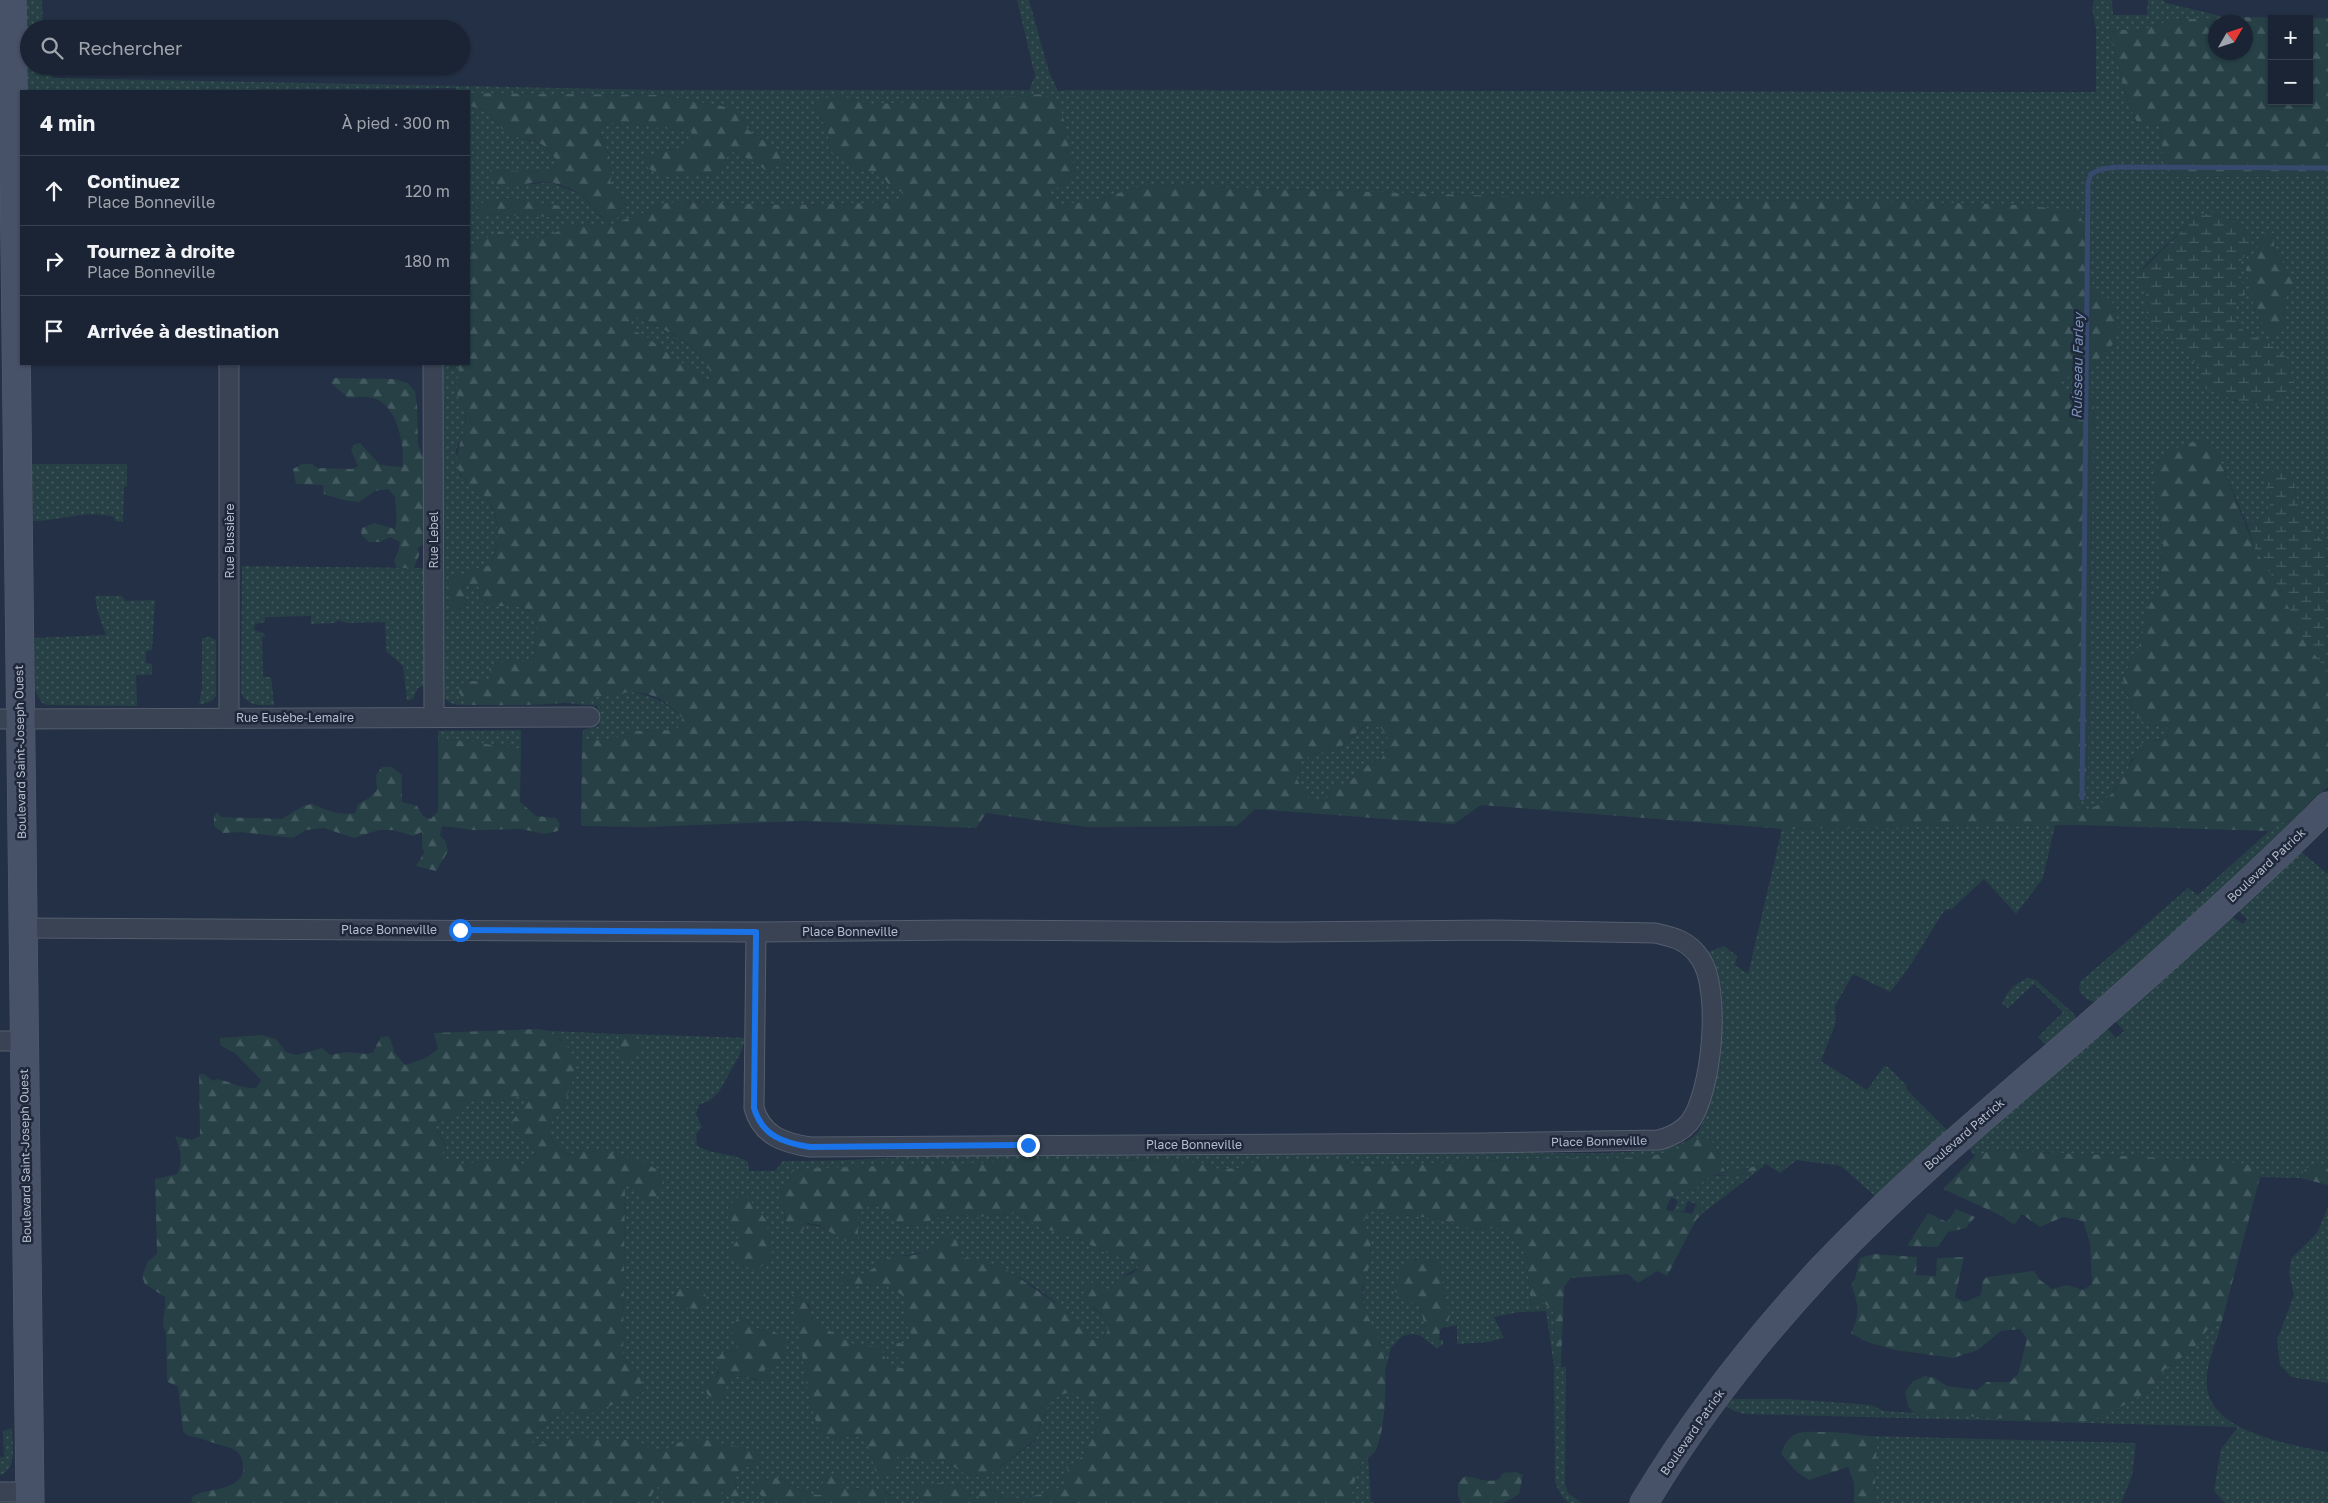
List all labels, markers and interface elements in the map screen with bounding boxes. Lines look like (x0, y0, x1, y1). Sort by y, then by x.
north arrow (2208, 15, 2253, 60)
map controls (2268, 15, 2313, 105)
button: + (2268, 15, 2313, 60)
search box (20, 20, 470, 75)
icon: search (38, 34, 66, 62)
text: Rechercher (78, 36, 183, 59)
button: − (2268, 60, 2313, 105)
text: 4 min (40, 110, 95, 136)
text: À pied · 300 m (342, 113, 450, 133)
text: Continuez (87, 169, 180, 192)
icon: ahead (40, 177, 68, 205)
text: 120 m (405, 181, 450, 201)
text: Place Bonneville (87, 192, 215, 212)
text: Tournez à droite (87, 239, 235, 262)
icon: right (40, 247, 68, 275)
text: 180 m (404, 251, 450, 271)
text: Place Bonneville (87, 262, 215, 282)
water label: Ruisseau Farley (2068, 311, 2086, 419)
icon: arrive (40, 317, 68, 345)
text: Arrivée à destination (87, 319, 279, 342)
street label: Rue Bussière (222, 504, 237, 578)
street label: Rue Lebel (426, 511, 441, 569)
street label: Boulevard Saint-Joseph Ouest (11, 665, 29, 839)
street label: Rue Eusèbe-Lemaire (236, 710, 354, 725)
street label: Boulevard Patrick (2224, 825, 2308, 905)
route start (449, 919, 472, 942)
street label: Place Bonneville (341, 922, 437, 937)
street label: Place Bonneville (802, 924, 898, 939)
street label: Boulevard Saint-Joseph Ouest (16, 1069, 34, 1243)
street label: Boulevard Patrick (1921, 1095, 2007, 1173)
street label: Place Bonneville (1551, 1133, 1647, 1149)
route end (1017, 1134, 1040, 1157)
street label: Place Bonneville (1146, 1137, 1242, 1152)
street label: Boulevard Patrick (1657, 1386, 1727, 1478)

